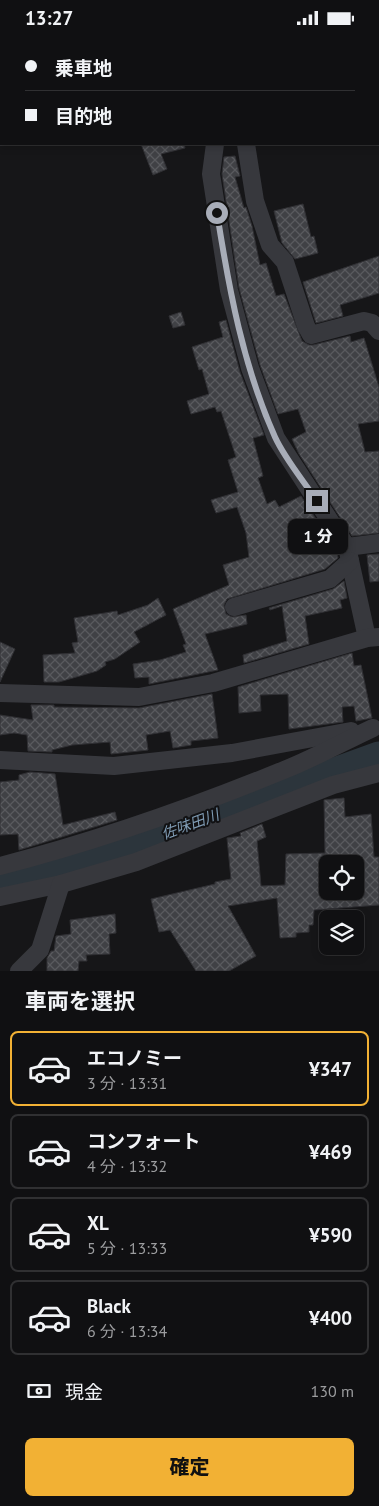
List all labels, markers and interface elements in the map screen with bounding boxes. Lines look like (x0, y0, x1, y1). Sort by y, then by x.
text: 13:27 (25, 6, 73, 30)
text: 乗車地 (55, 56, 112, 80)
text: 目的地 (55, 104, 112, 128)
route start (206, 202, 228, 224)
route end (306, 490, 328, 512)
callout: 1 分 (287, 519, 347, 553)
text: 1 分 (303, 526, 333, 546)
water label: 佐味田川 (159, 804, 223, 843)
map controls (319, 855, 364, 955)
button: locate (319, 855, 364, 900)
button: layers (319, 910, 364, 955)
text: 車両を選択 (25, 987, 135, 1015)
icon: car (27, 1046, 72, 1091)
text: エコノミー (87, 1046, 182, 1070)
text: ¥347 (309, 1057, 352, 1081)
text: 3 分 · 13:31 (87, 1073, 167, 1093)
icon: car (27, 1129, 72, 1174)
text: コンフォート (87, 1129, 200, 1153)
text: ¥469 (309, 1140, 352, 1164)
text: 4 分 · 13:32 (87, 1156, 167, 1176)
text: XL (87, 1211, 109, 1235)
icon: car (27, 1212, 72, 1257)
text: ¥590 (309, 1223, 352, 1247)
text: 5 分 · 13:33 (87, 1238, 167, 1258)
text: Black (87, 1294, 131, 1318)
icon: car (27, 1295, 72, 1340)
text: ¥400 (309, 1306, 352, 1330)
text: 6 分 · 13:34 (87, 1321, 167, 1341)
icon: cash (25, 1377, 53, 1405)
text: 現金 (65, 1380, 103, 1404)
text: 130 m (311, 1381, 354, 1401)
button: 確定 (25, 1438, 354, 1496)

